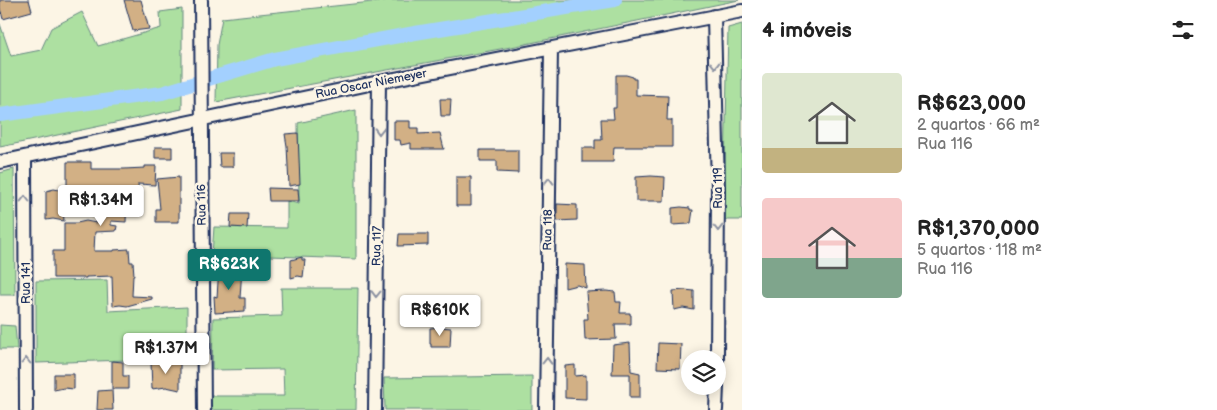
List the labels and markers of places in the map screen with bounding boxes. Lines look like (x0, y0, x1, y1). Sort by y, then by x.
pin: R$1.34M (55, 184, 147, 227)
pin: R$623K (188, 248, 270, 291)
pin: R$610K (399, 294, 481, 337)
pin: R$1.37M (120, 332, 212, 375)

